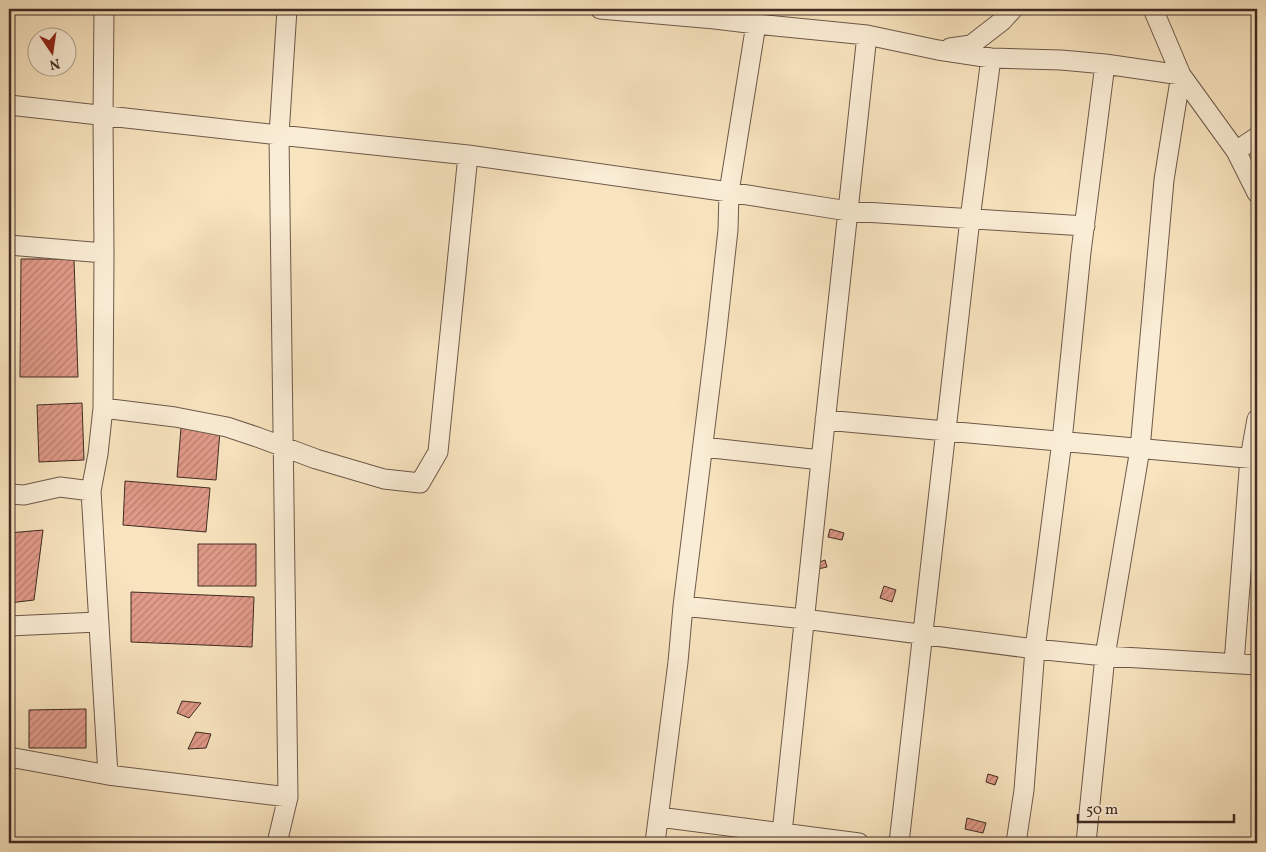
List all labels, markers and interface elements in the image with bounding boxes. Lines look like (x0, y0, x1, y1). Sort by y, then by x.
north arrow (28, 28, 78, 78)
text: N (47, 53, 62, 74)
scale bar (1078, 792, 1235, 824)
text: 50 m (1086, 800, 1118, 821)

